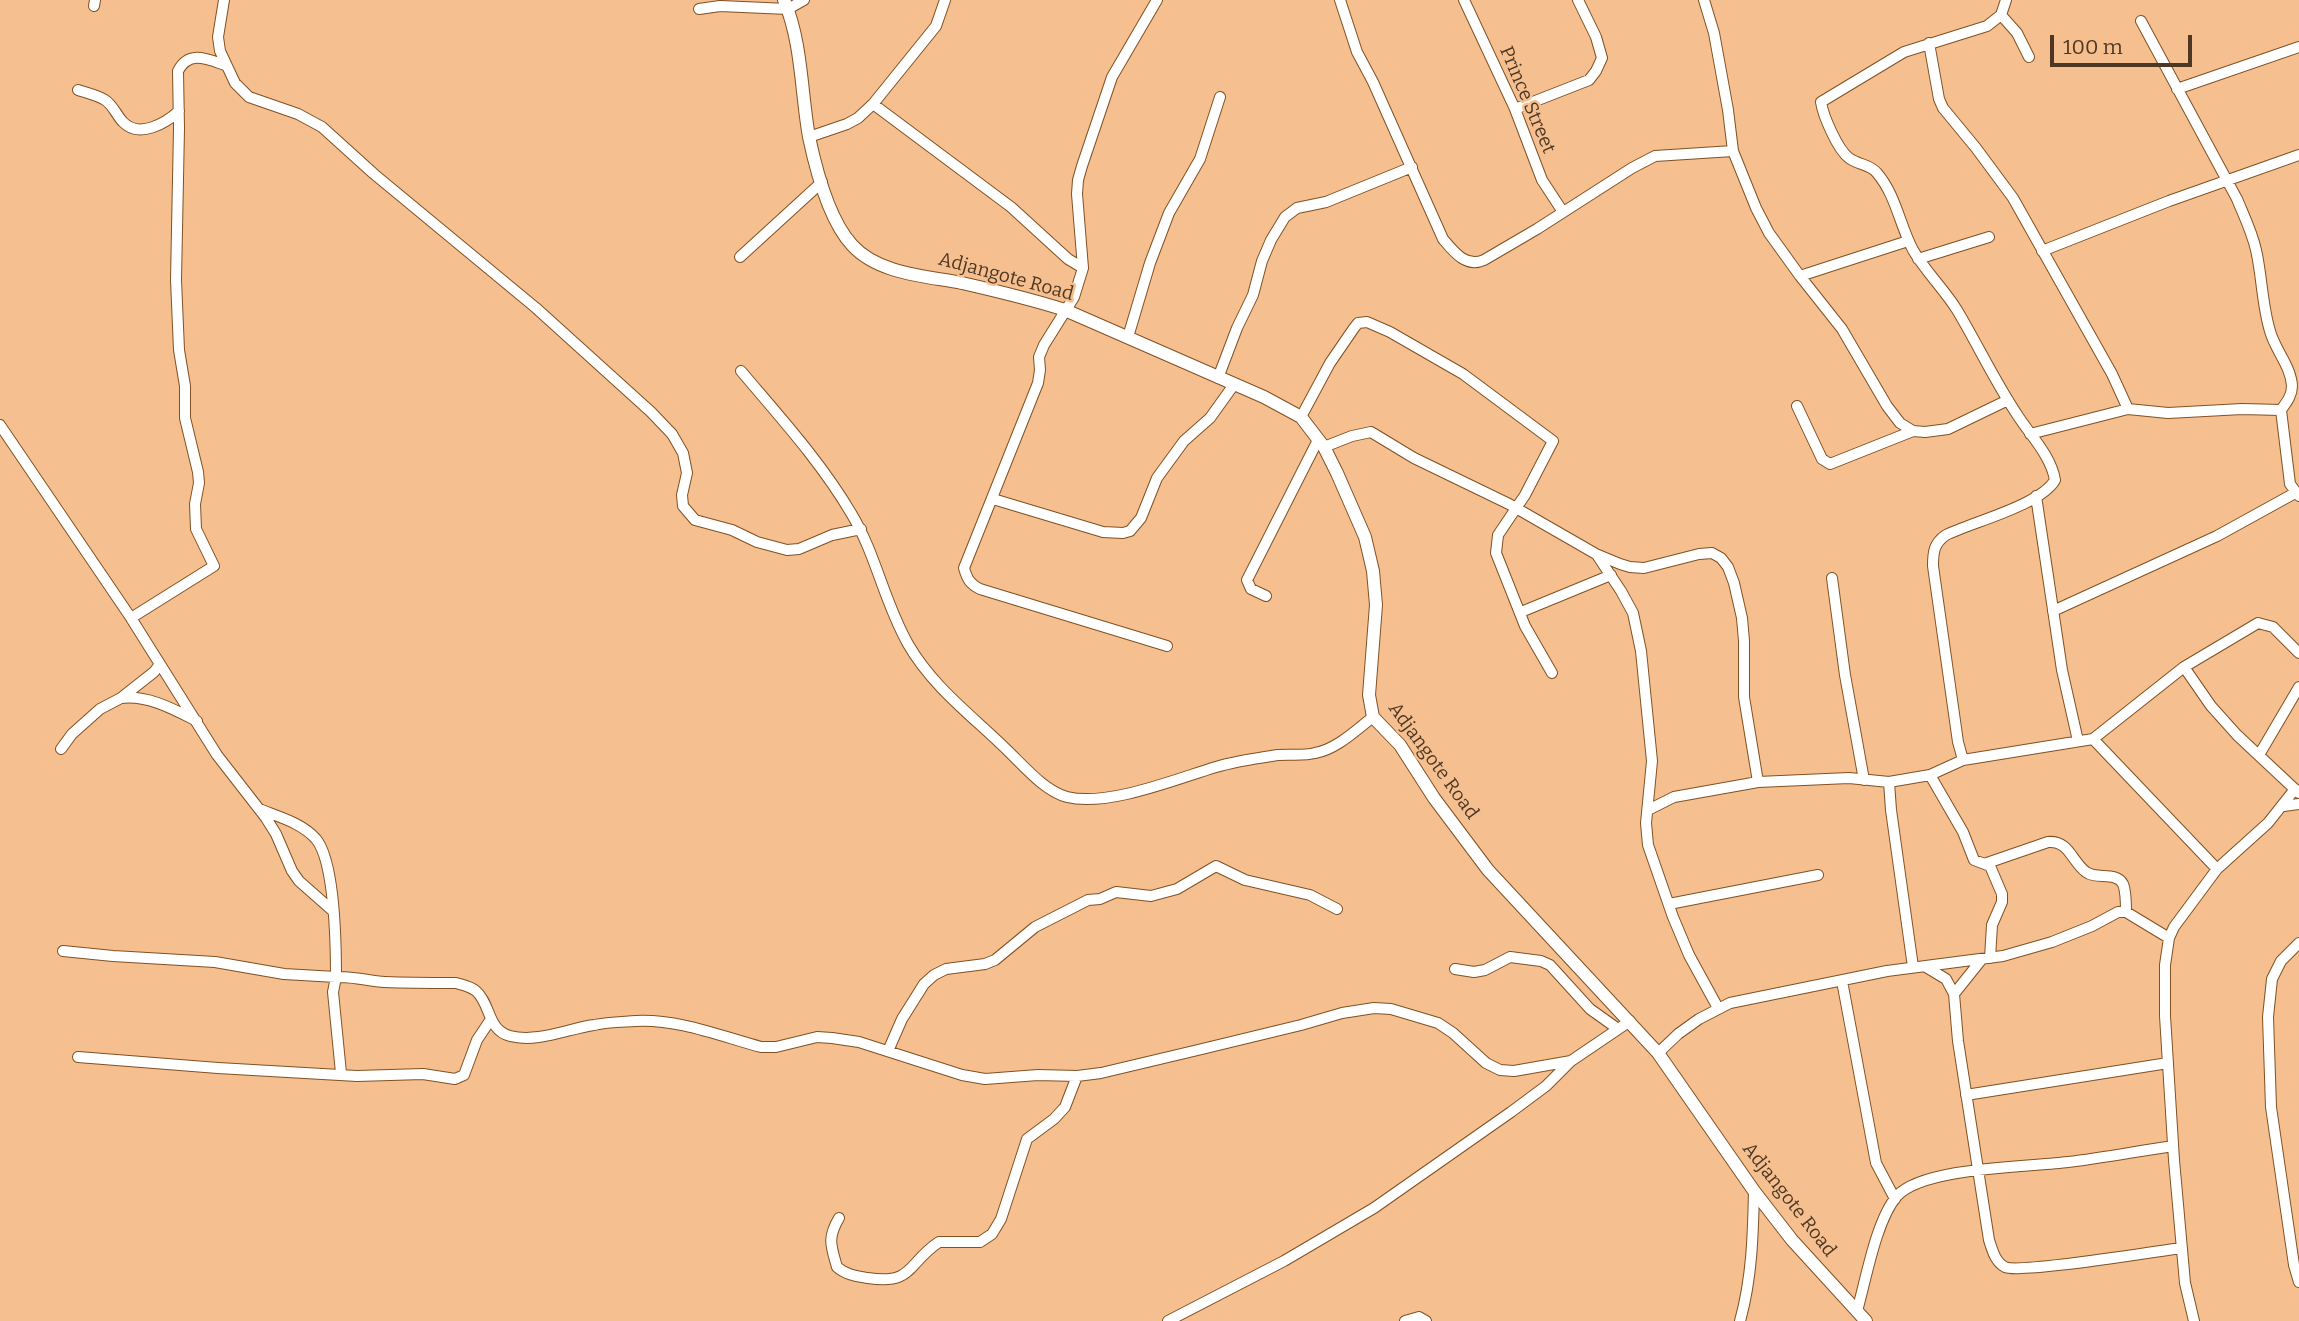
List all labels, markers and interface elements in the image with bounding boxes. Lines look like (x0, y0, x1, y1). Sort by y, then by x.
scale bar (2054, 21, 2196, 65)
text: 100 m (2063, 34, 2123, 60)
street label: Prince Street (1494, 43, 1560, 157)
street label: Adjangote Road (936, 248, 1076, 306)
street label: Adjangote Road (1383, 698, 1483, 824)
street label: Adjangote Road (1737, 1138, 1841, 1262)

